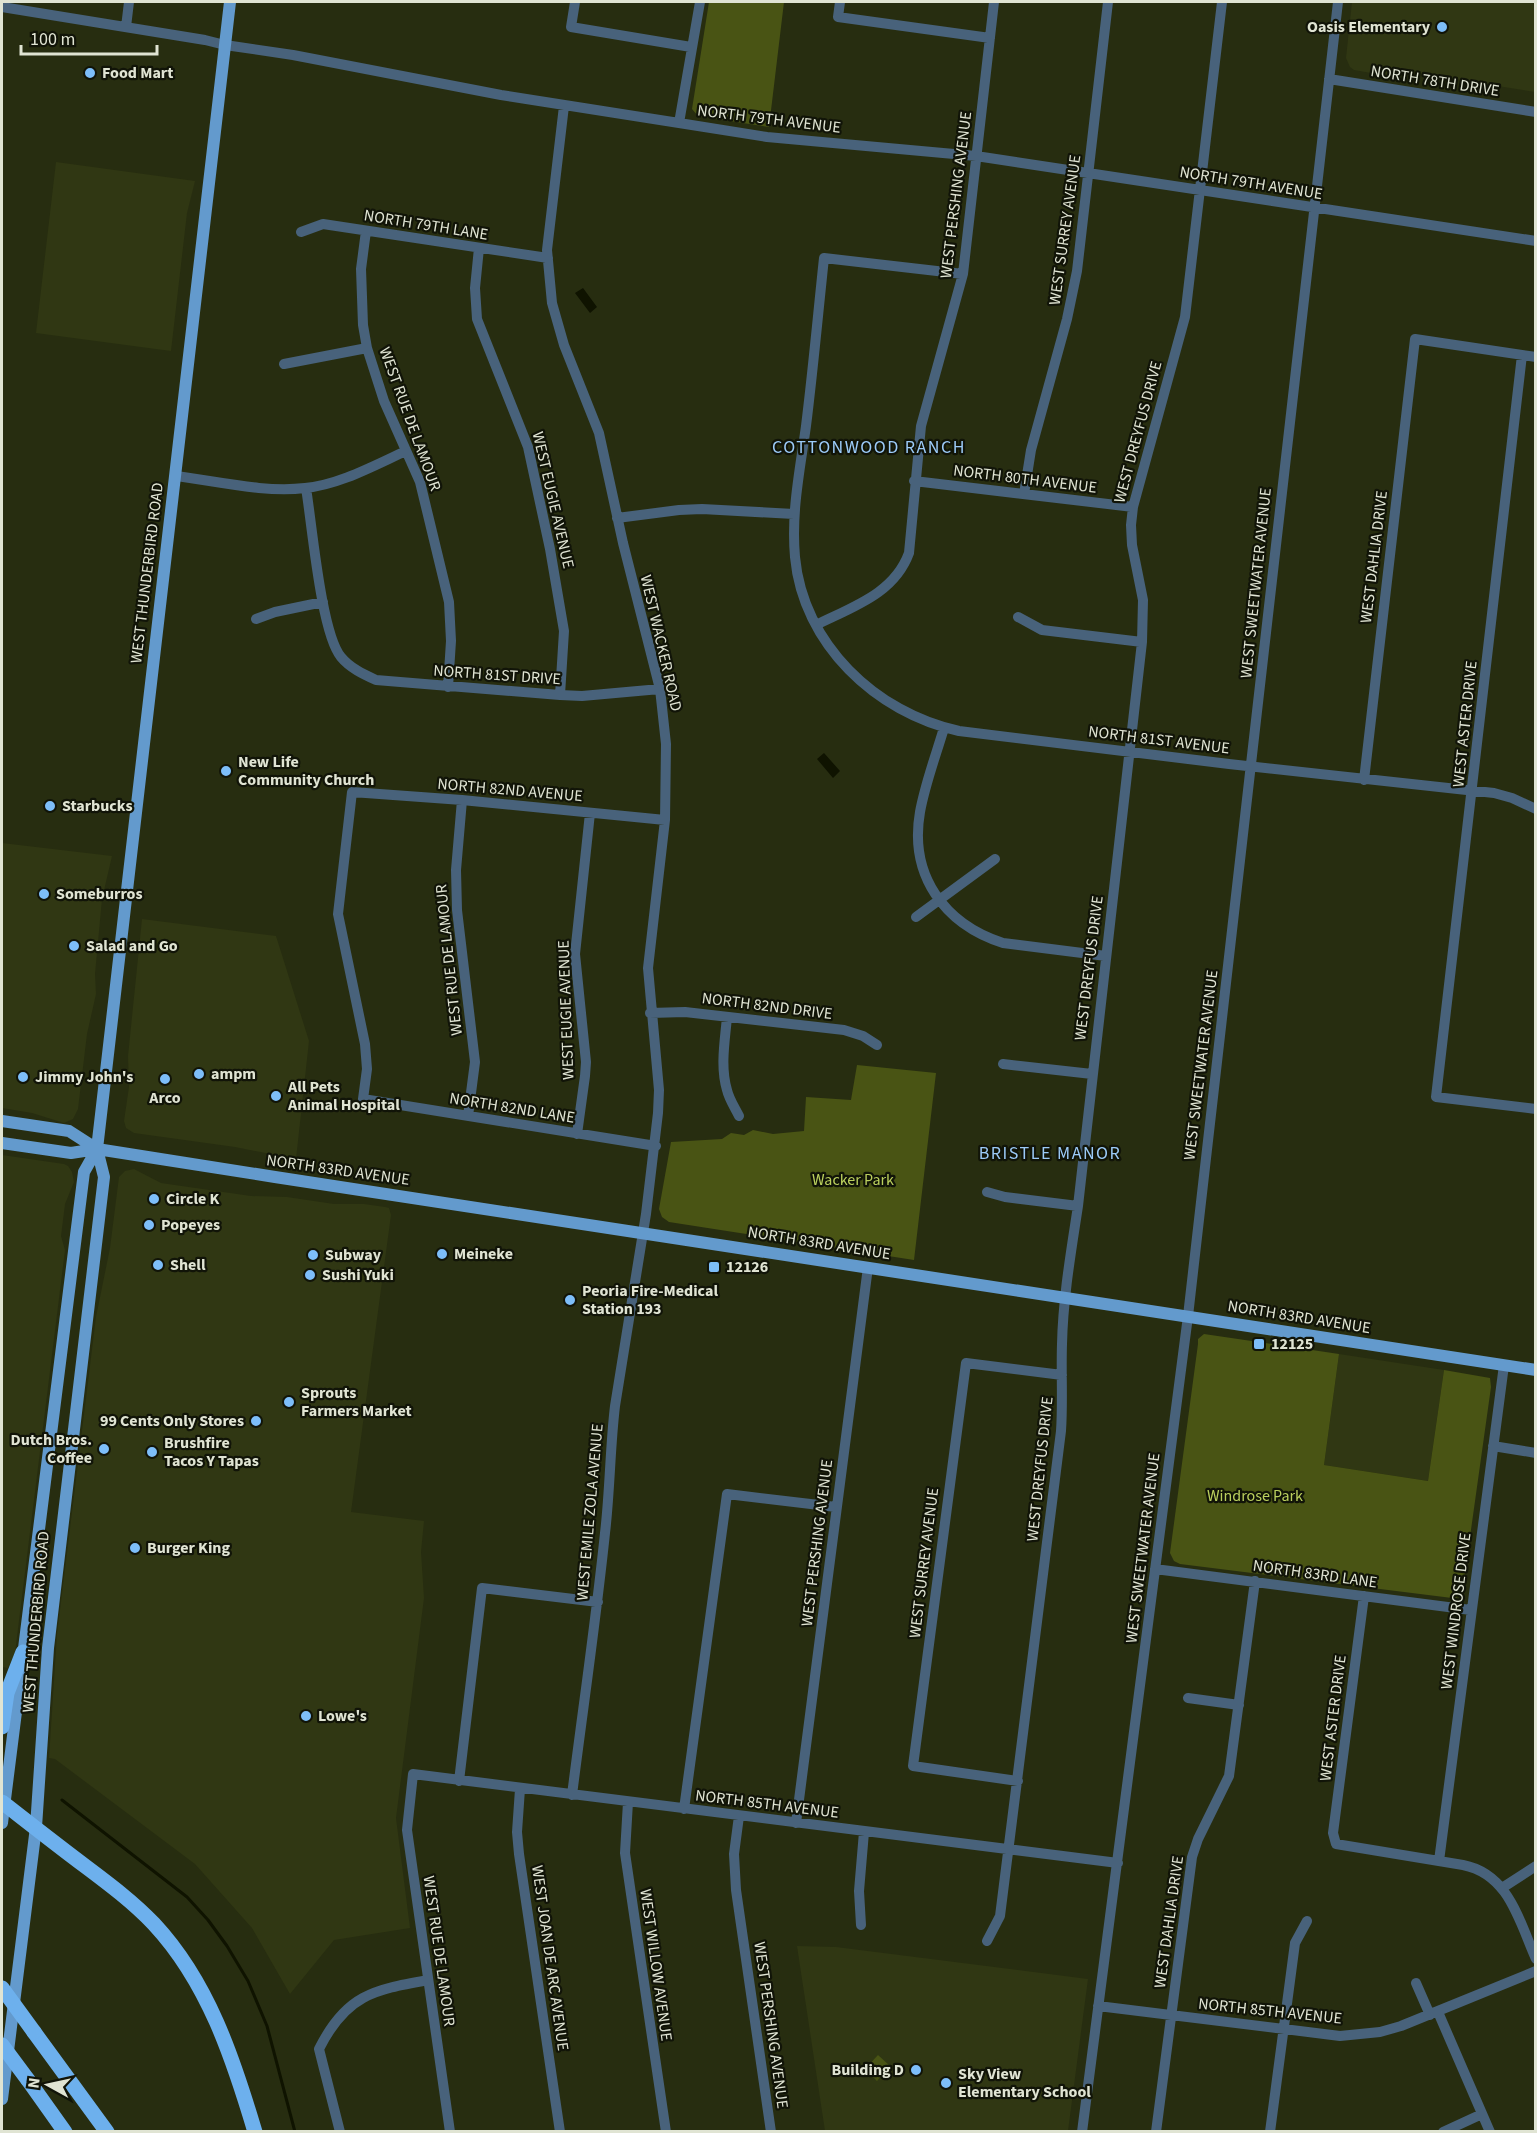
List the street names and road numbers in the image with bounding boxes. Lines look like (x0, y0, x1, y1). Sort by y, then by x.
street label: NORTH 78TH DRIVE (1369, 60, 1501, 102)
street label: NORTH 79TH AVENUE (696, 99, 842, 139)
street label: WEST PERSHING AVENUE (935, 110, 977, 280)
street label: WEST SURREY AVENUE (1044, 153, 1086, 307)
street label: NORTH 79TH AVENUE (1178, 161, 1324, 205)
street label: NORTH 79TH LANE (362, 204, 490, 246)
street label: WEST RUE DE LAMOUR (374, 344, 446, 494)
street label: WEST DREYFUS DRIVE (1109, 359, 1167, 505)
street label: WEST EUGIE AVENUE (527, 429, 579, 571)
street label: NORTH 80TH AVENUE (952, 459, 1098, 499)
street label: WEST THUNDERBIRD ROAD (125, 481, 169, 665)
street label: WEST SWEETWATER AVENUE (1235, 487, 1277, 679)
street label: WEST DAHLIA DRIVE (1355, 489, 1393, 625)
street label: WEST WACKER ROAD (635, 573, 687, 714)
street label: NORTH 81ST DRIVE (432, 660, 562, 690)
street label: WEST ASTER DRIVE (1447, 660, 1483, 788)
street label: NORTH 81ST AVENUE (1087, 720, 1231, 760)
street label: NORTH 82ND AVENUE (437, 773, 583, 807)
street label: WEST RUE DE LAMOUR (430, 883, 468, 1037)
street label: WEST DREYFUS DRIVE (1069, 894, 1109, 1042)
street label: WEST EUGIE AVENUE (553, 940, 579, 1080)
street label: WEST SWEETWATER AVENUE (1178, 969, 1224, 1161)
street label: NORTH 82ND DRIVE (701, 987, 833, 1025)
street label: NORTH 82ND LANE (448, 1087, 576, 1129)
street label: NORTH 83RD AVENUE (265, 1149, 411, 1191)
street label: NORTH 83RD AVENUE (746, 1221, 892, 1265)
street label: NORTH 83RD AVENUE (1226, 1295, 1372, 1339)
street label: WEST DREYFUS DRIVE (1021, 1395, 1059, 1543)
street label: WEST EMILE ZOLA AVENUE (571, 1423, 609, 1601)
street label: WEST SWEETWATER AVENUE (1120, 1452, 1166, 1644)
street label: WEST PERSHING AVENUE (796, 1458, 838, 1628)
street label: WEST SURREY AVENUE (904, 1486, 944, 1640)
street label: WEST THUNDERBIRD ROAD (17, 1530, 55, 1714)
street label: WEST WINDROSE DRIVE (1435, 1531, 1477, 1691)
street label: NORTH 83RD LANE (1251, 1554, 1379, 1594)
street label: WEST ASTER DRIVE (1314, 1654, 1352, 1782)
street label: NORTH 85TH AVENUE (694, 1784, 840, 1824)
street label: WEST DAHLIA DRIVE (1149, 1854, 1189, 1990)
street label: WEST JOAN DE ARC AVENUE (526, 1864, 574, 2052)
street label: WEST RUE DE LAMOUR (418, 1874, 460, 2028)
street label: WEST WILLOW AVENUE (634, 1887, 678, 2043)
street label: WEST PERSHING AVENUE (748, 1940, 794, 2110)
street label: NORTH 85TH AVENUE (1197, 1993, 1343, 2029)

